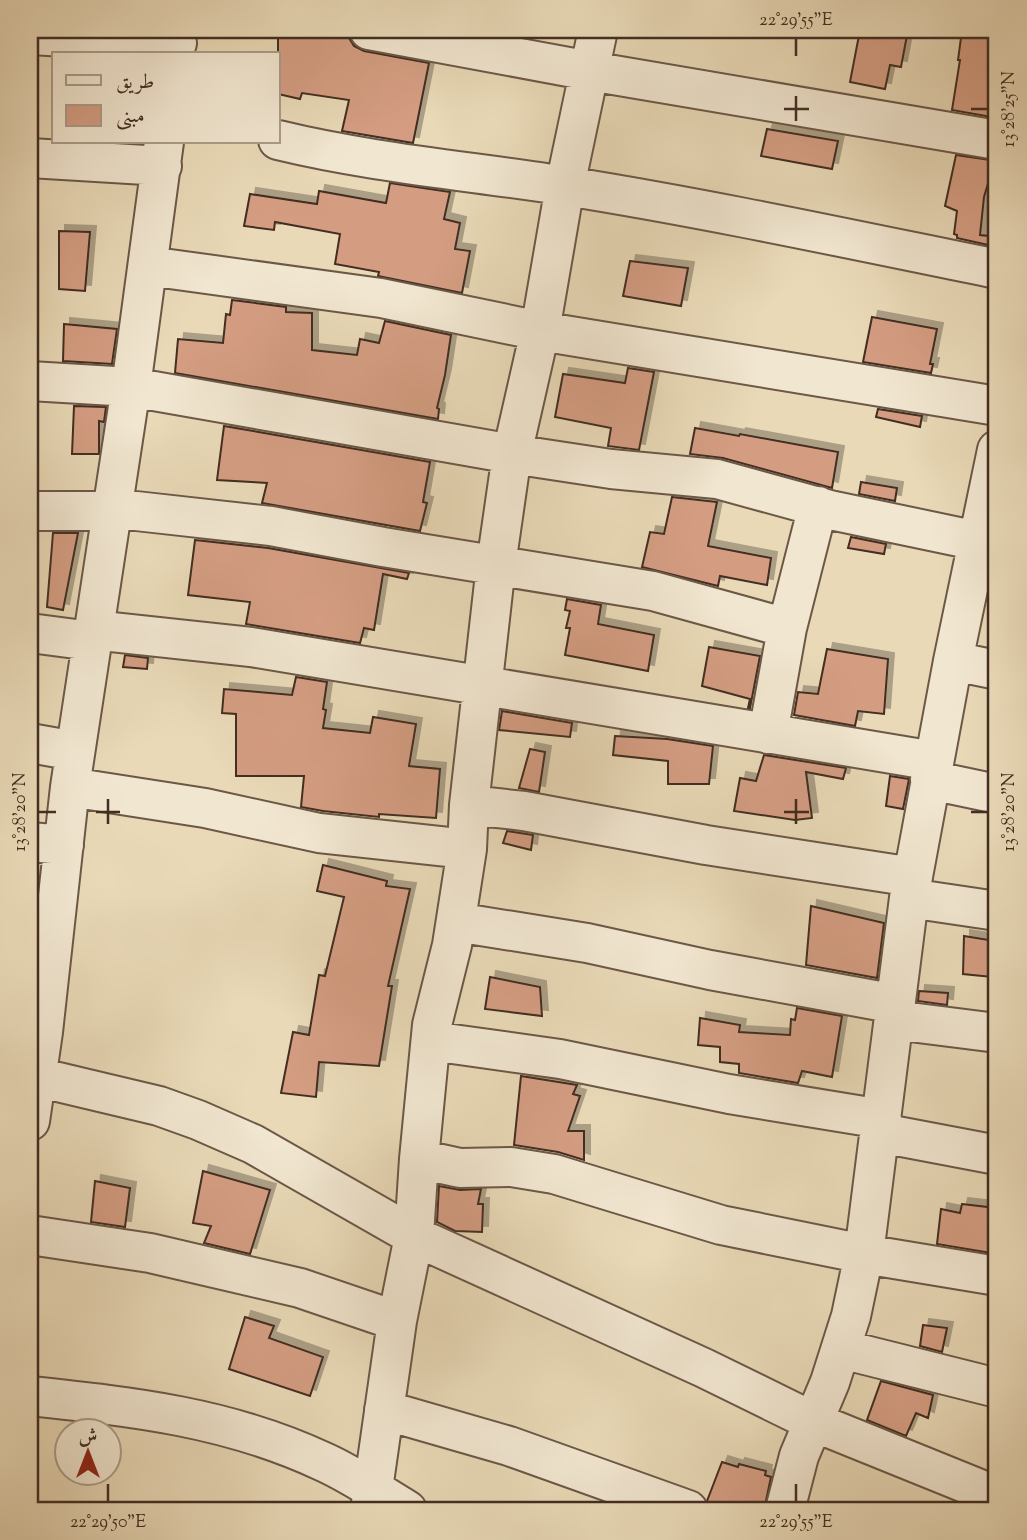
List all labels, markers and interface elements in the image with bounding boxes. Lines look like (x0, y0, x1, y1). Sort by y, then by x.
text: 22°29'55"E (759, 8, 833, 34)
legend (52, 52, 280, 144)
text: طريق (116, 68, 154, 98)
text: 13°28'25"N (997, 71, 1023, 147)
text: مبنى (116, 102, 145, 132)
text: 13°28'20"N (8, 772, 34, 852)
text: 13°28'20"N (997, 772, 1023, 852)
north arrow (52, 1418, 122, 1488)
text: ش (79, 1424, 97, 1451)
text: 22°29'50"E (70, 1510, 146, 1536)
text: 22°29'55"E (759, 1510, 833, 1536)

